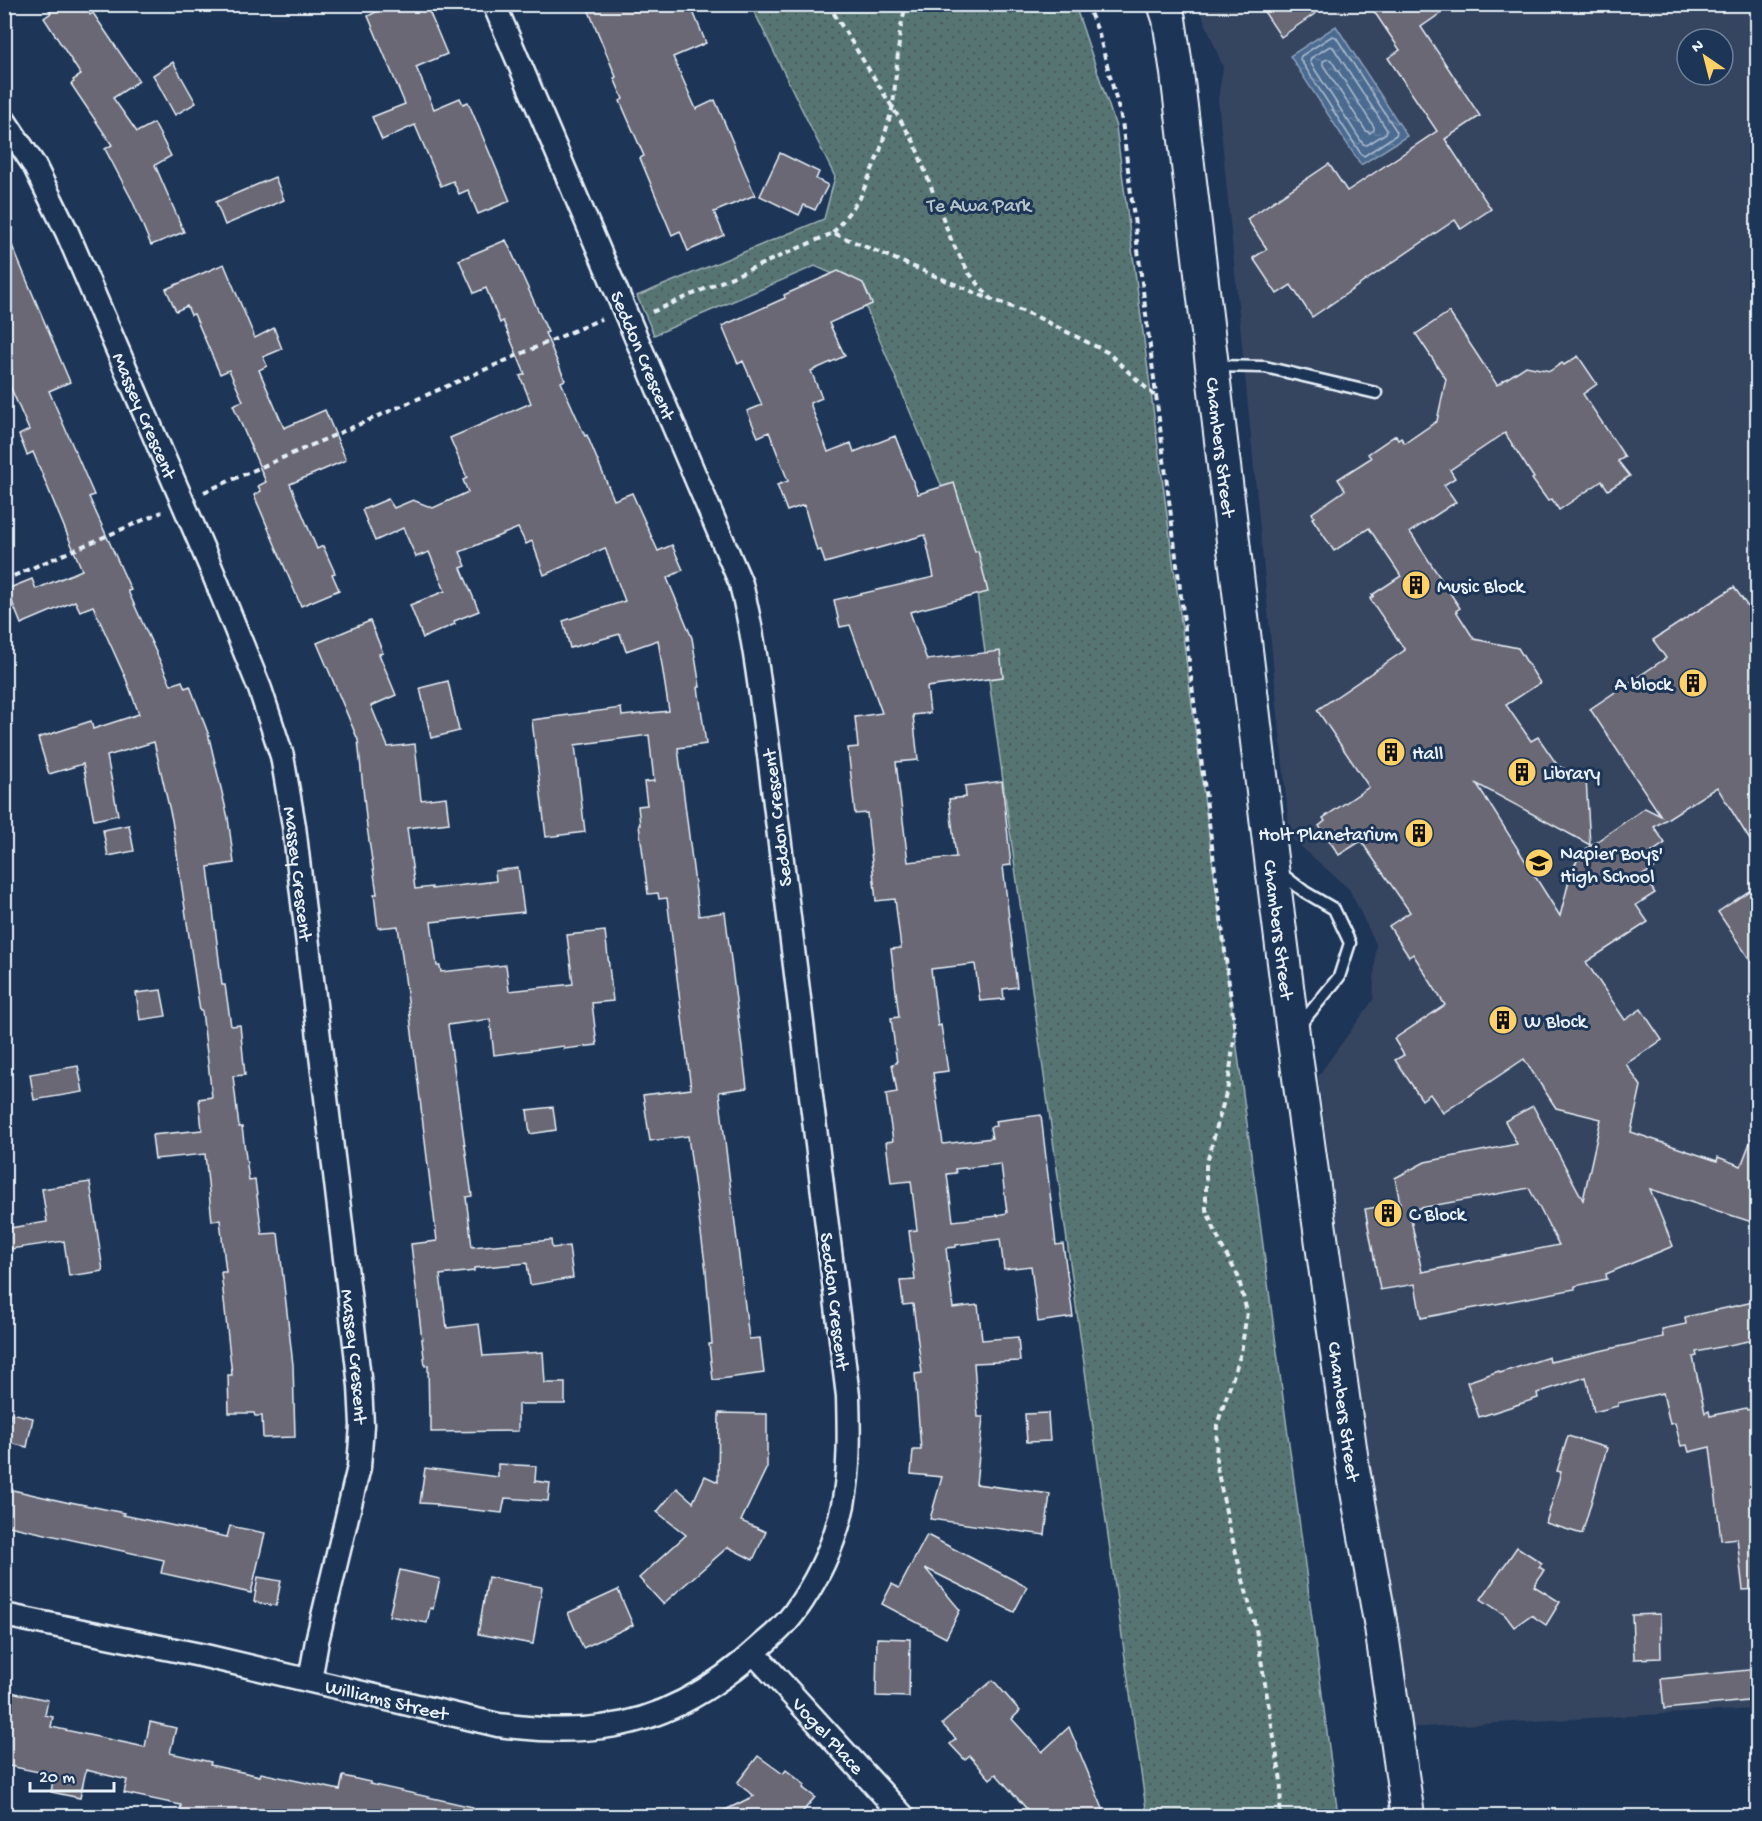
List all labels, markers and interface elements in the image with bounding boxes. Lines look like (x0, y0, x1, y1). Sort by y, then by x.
north arrow (1675, 27, 1735, 87)
text: N (1689, 36, 1709, 58)
park label: Te Awa Park (926, 196, 1033, 219)
street label: Seddon Crescent (603, 288, 679, 426)
street label: Massey Crescent (105, 350, 180, 485)
street label: Chambers Street (1199, 376, 1238, 520)
building icon: Music Block (1400, 569, 1432, 601)
place label: Music Block (1437, 577, 1526, 600)
building icon: A block (1677, 667, 1709, 699)
place label: A block (1614, 675, 1674, 698)
building icon: Hall (1375, 736, 1407, 768)
place label: Hall (1412, 744, 1443, 767)
street label: Seddon Crescent (759, 746, 799, 887)
building icon: Library (1506, 756, 1538, 788)
place label: Library (1543, 764, 1600, 787)
street label: Massey Crescent (276, 805, 316, 944)
building icon: Holt Planetarium (1403, 817, 1435, 849)
place label: Holt Planetarium (1258, 825, 1398, 848)
place label: Napier Boys' High School (1560, 844, 1663, 890)
school or university icon: Napier Boys' High School (1523, 847, 1555, 879)
street label: Chambers Street (1256, 859, 1297, 1003)
building icon: W Block (1487, 1004, 1519, 1036)
place label: W Block (1524, 1012, 1589, 1035)
building icon: C Block (1372, 1197, 1404, 1229)
place label: C Block (1409, 1205, 1467, 1228)
street label: Seddon Crescent (813, 1232, 853, 1373)
street label: Massey Crescent (334, 1288, 370, 1426)
street label: Chambers Street (1321, 1340, 1363, 1485)
street label: Williams Street (322, 1677, 451, 1728)
street label: Vogel Place (785, 1693, 868, 1781)
scale bar (30, 1755, 114, 1793)
text: 20 m (39, 1768, 75, 1789)

